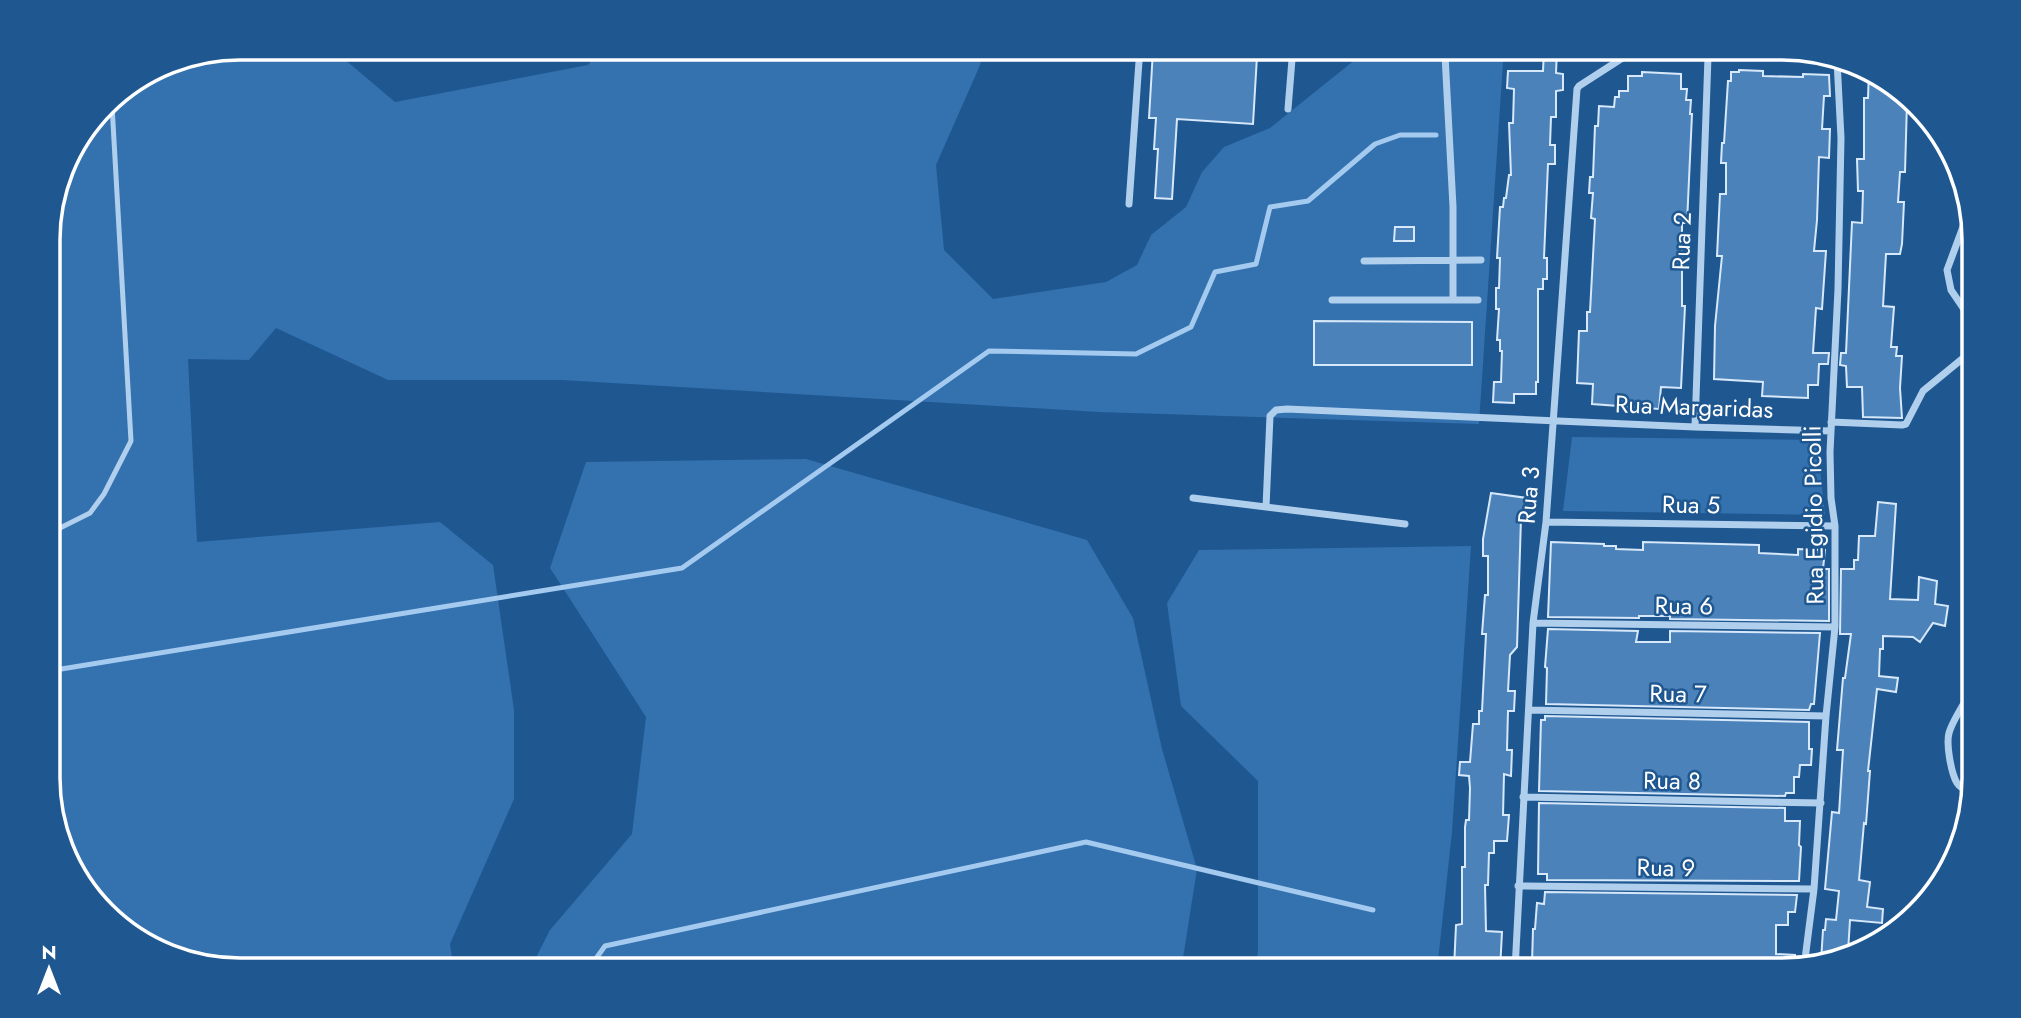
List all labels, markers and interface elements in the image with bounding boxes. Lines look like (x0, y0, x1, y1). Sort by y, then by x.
street label: Rua 2 (1663, 211, 1700, 271)
street label: Rua Margaridas (1614, 386, 1774, 427)
street label: Rua Egidio Picolli (1794, 425, 1833, 605)
street label: Rua 3 (1509, 465, 1548, 525)
street label: Rua 5 (1662, 486, 1720, 523)
street label: Rua 6 (1654, 587, 1714, 624)
street label: Rua 7 (1649, 676, 1707, 712)
street label: Rua 8 (1643, 762, 1701, 799)
street label: Rua 9 (1636, 849, 1696, 886)
north arrow (14, 934, 84, 1004)
text: N (41, 939, 57, 966)

